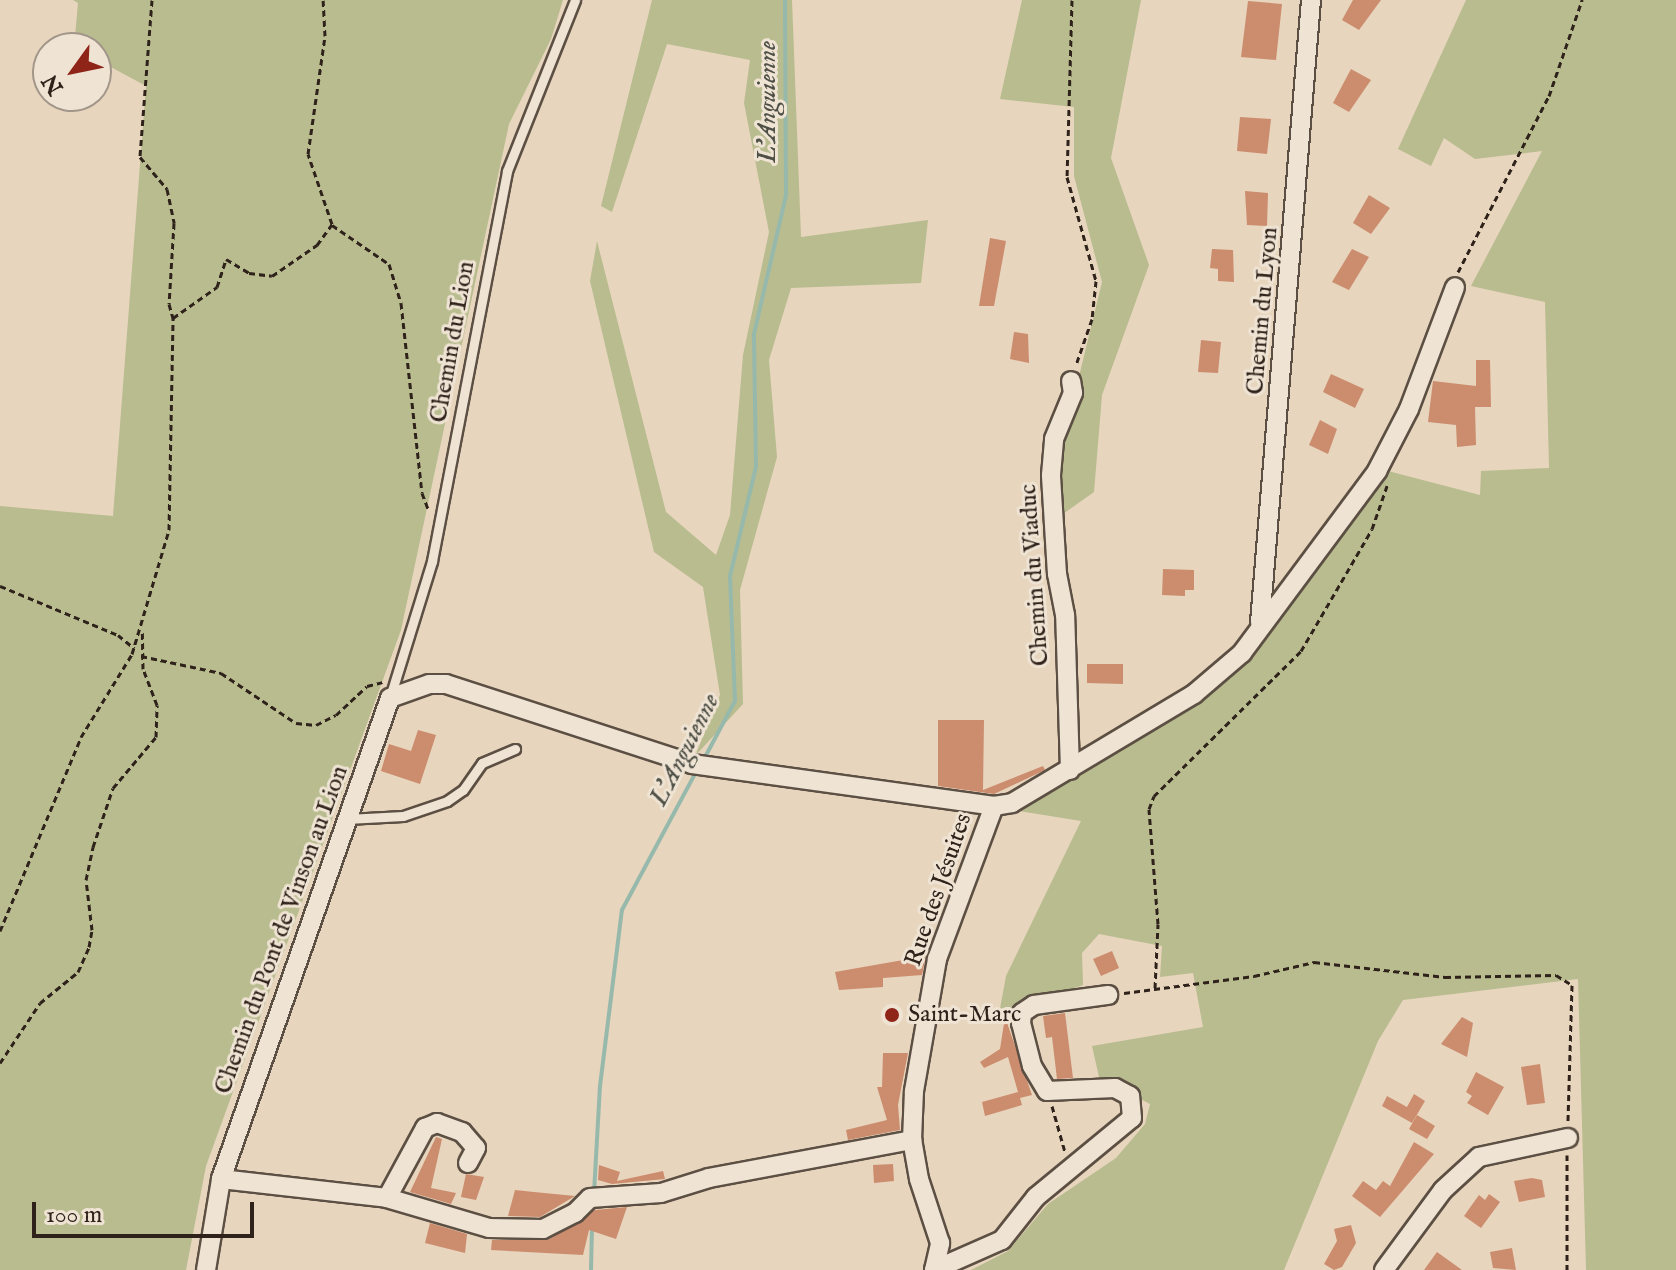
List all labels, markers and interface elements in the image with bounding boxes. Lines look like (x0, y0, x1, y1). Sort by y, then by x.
north arrow (32, 32, 112, 112)
water label: L'Anguienne (752, 41, 784, 163)
text: N (37, 68, 70, 100)
street label: Chemin du Lyon (1241, 226, 1285, 396)
street label: Chemin du Lion (425, 259, 481, 425)
street label: Chemin du Viaduc (1014, 483, 1056, 667)
water label: L'Anguienne (643, 689, 727, 811)
street label: Chemin du Pont de Vinson au Lion (209, 762, 355, 1098)
street label: Rue des Jésuites (899, 810, 979, 970)
place label: Saint-Marc (908, 1001, 1021, 1029)
marker: Saint-Marc (883, 1006, 901, 1024)
scale bar (36, 1186, 258, 1236)
text: 100 m (46, 1200, 102, 1231)

